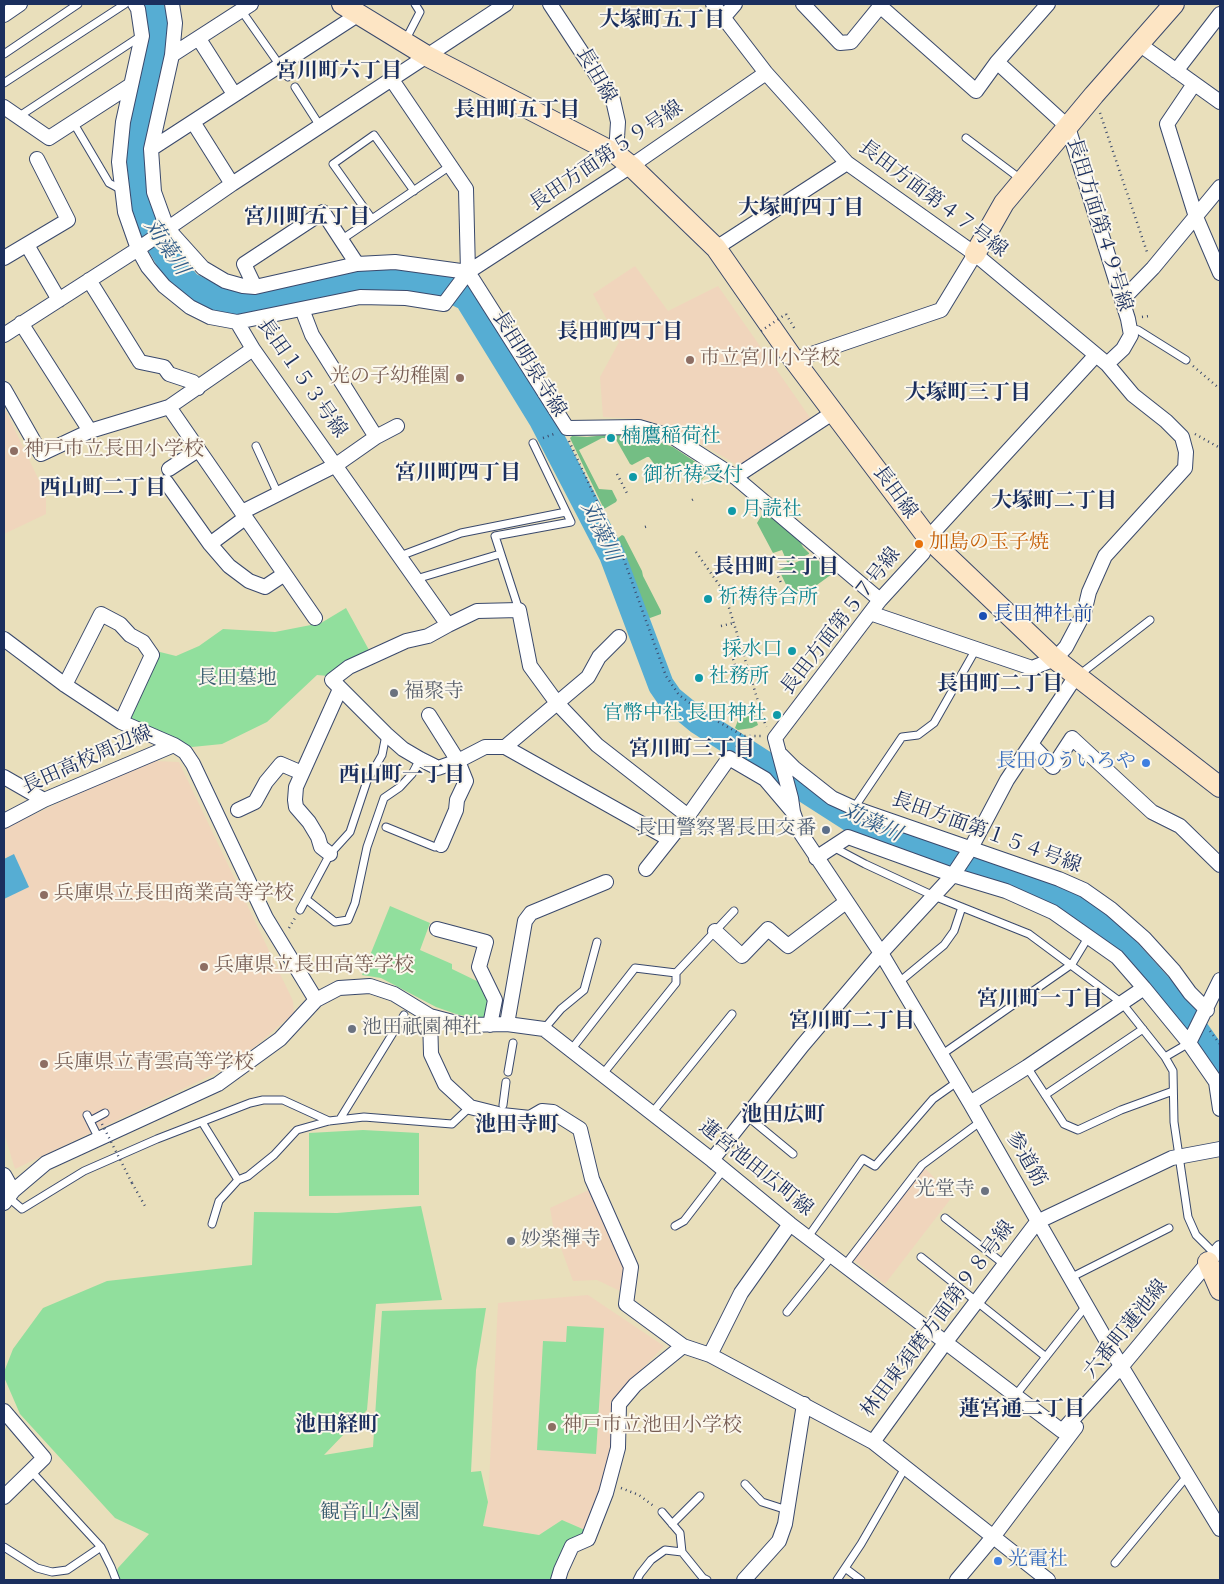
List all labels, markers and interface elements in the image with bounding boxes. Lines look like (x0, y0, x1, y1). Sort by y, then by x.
district label: 大塚町五丁目 (599, 9, 725, 35)
street label: 長田線 (570, 44, 620, 108)
district label: 宮川町六丁目 (276, 60, 402, 86)
street label: 長田方面第５９号線 (526, 97, 688, 217)
district label: 長田町五丁目 (454, 99, 580, 125)
street label: 長田方面第４９号線 (1060, 135, 1136, 315)
street label: 長田方面第４７号線 (853, 136, 1011, 264)
district label: 大塚町四丁目 (738, 197, 864, 223)
district label: 宮川町五丁目 (244, 206, 370, 232)
water label: 苅藻川 (137, 215, 193, 281)
street label: 長田明泉寺線 (486, 308, 570, 422)
street label: 長田１５３号線 (251, 315, 351, 443)
district label: 長田町四丁目 (557, 321, 683, 347)
place label: 市立宮川小学校 (700, 348, 840, 372)
marker: 市立宮川小学校 (684, 354, 696, 366)
place label: 光の子幼稚園 (330, 366, 450, 390)
marker: 光の子幼稚園 (454, 372, 466, 384)
district label: 大塚町三丁目 (905, 382, 1031, 408)
place label: 楠鷹稲荷社 (621, 426, 721, 450)
marker: 楠鷹稲荷社 (605, 432, 617, 444)
place label: 神戸市立長田小学校 (24, 439, 204, 463)
marker: 神戸市立長田小学校 (8, 445, 20, 457)
district label: 宮川町四丁目 (395, 462, 521, 488)
street label: 長田線 (867, 462, 921, 524)
place label: 御祈祷受付 (643, 465, 743, 489)
marker: 御祈祷受付 (627, 471, 639, 483)
district label: 西山町二丁目 (40, 477, 166, 503)
district label: 大塚町二丁目 (991, 490, 1117, 516)
water label: 苅藻川 (574, 498, 624, 566)
place label: 月読社 (742, 499, 802, 523)
marker: 月読社 (726, 505, 738, 517)
place label: 加島の玉子焼 (929, 532, 1049, 556)
marker: 加島の玉子焼 (913, 538, 925, 550)
street label: 長田方面第５７号線 (777, 544, 907, 700)
district label: 長田町三丁目 (713, 556, 839, 582)
place label: 祈祷待合所 (718, 587, 818, 611)
marker: 祈祷待合所 (702, 593, 714, 605)
place label: 長田神社前 (993, 604, 1093, 628)
marker: 長田神社前 (977, 610, 989, 622)
place label: 採水口 (722, 639, 782, 663)
marker: 採水口 (786, 645, 798, 657)
place label: 社務所 (709, 666, 769, 690)
park label: 長田墓地 (197, 668, 277, 692)
marker: 社務所 (693, 672, 705, 684)
district label: 長田町二丁目 (937, 673, 1063, 699)
place label: 福聚寺 (404, 681, 464, 705)
marker: 福聚寺 (388, 687, 400, 699)
place label: 官幣中社 長田神社 (603, 703, 767, 727)
marker: 官幣中社 長田神社 (771, 709, 783, 721)
street label: 長田高校周辺線 (19, 722, 157, 800)
district label: 宮川町三丁目 (629, 738, 755, 764)
place label: 長田のういろや (996, 751, 1136, 775)
marker: 長田のういろや (1140, 757, 1152, 769)
district label: 西山町一丁目 (339, 764, 465, 790)
street label: 長田方面第１５４号線 (888, 789, 1084, 879)
water label: 苅藻川 (837, 800, 905, 848)
place label: 長田警察署長田交番 (636, 818, 816, 842)
marker: 長田警察署長田交番 (820, 824, 832, 836)
place label: 兵庫県立長田商業高等学校 (54, 883, 294, 907)
marker: 兵庫県立長田商業高等学校 (38, 889, 50, 901)
place label: 兵庫県立長田高等学校 (214, 955, 414, 979)
marker: 兵庫県立長田高等学校 (198, 961, 210, 973)
district label: 宮川町一丁目 (977, 988, 1103, 1014)
district label: 宮川町二丁目 (789, 1010, 915, 1036)
place label: 池田祇園神社 (362, 1017, 482, 1041)
marker: 池田祇園神社 (346, 1023, 358, 1035)
place label: 兵庫県立青雲高等学校 (54, 1052, 254, 1076)
marker: 兵庫県立青雲高等学校 (38, 1058, 50, 1070)
district label: 池田広町 (741, 1104, 825, 1130)
district label: 池田寺町 (475, 1114, 559, 1140)
street label: 蓮宮池田広町線 (693, 1116, 817, 1222)
street label: 参道筋 (1000, 1128, 1050, 1192)
place label: 光堂寺 (915, 1179, 975, 1203)
marker: 光堂寺 (979, 1185, 991, 1197)
street label: 林田東須磨方面第９８号線 (857, 1217, 1021, 1423)
place label: 妙楽禅寺 (521, 1229, 601, 1253)
marker: 妙楽禅寺 (505, 1235, 517, 1247)
street label: 六番町蓮池線 (1080, 1276, 1174, 1384)
district label: 蓮宮通二丁目 (959, 1398, 1085, 1424)
district label: 池田経町 (295, 1414, 379, 1440)
place label: 神戸市立池田小学校 (562, 1415, 742, 1439)
marker: 神戸市立池田小学校 (546, 1421, 558, 1433)
park label: 観音山公園 (320, 1502, 420, 1526)
place label: 光電社 (1008, 1549, 1068, 1573)
marker: 光電社 (992, 1555, 1004, 1567)

